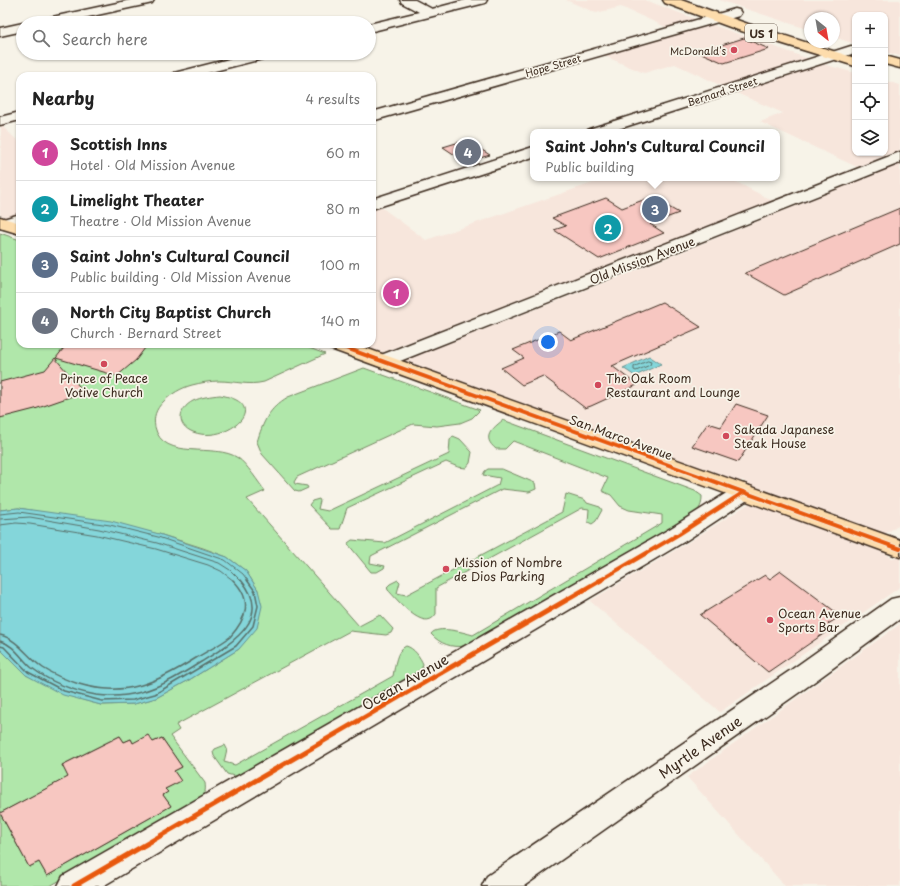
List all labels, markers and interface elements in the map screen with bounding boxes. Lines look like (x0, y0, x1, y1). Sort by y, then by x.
north arrow (804, 12, 840, 48)
map controls (852, 12, 888, 156)
button: + (852, 12, 888, 48)
search box (16, 16, 376, 60)
road number: US 1 (745, 24, 777, 42)
icon: search (30, 27, 52, 49)
text: Search here (62, 27, 148, 50)
place label: McDonald's (670, 43, 726, 58)
marker: McDonald's (729, 45, 739, 55)
button: − (852, 48, 888, 84)
street label: Hope Street (523, 50, 583, 80)
street label: Bernard Street (685, 73, 759, 109)
button: locate (852, 84, 888, 120)
text: Nearby (32, 85, 94, 111)
text: 4 results (306, 89, 360, 108)
button: layers (852, 120, 888, 156)
popup (530, 129, 780, 181)
text: Scottish Inns (70, 132, 167, 155)
text: Saint John's Cultural Council (545, 134, 765, 157)
pin: 4 (455, 137, 481, 167)
text: 1 (42, 143, 48, 162)
text: 60 m (326, 143, 360, 162)
text: Hotel · Old Mission Avenue (70, 155, 235, 174)
text: Public building (545, 157, 634, 176)
text: Limelight Theater (70, 188, 204, 211)
pin: 3 (642, 194, 668, 224)
text: 2 (40, 199, 50, 218)
text: 80 m (326, 199, 360, 218)
text: Theatre · Old Mission Avenue (70, 211, 251, 230)
pin: 2 (595, 213, 621, 243)
street label: Old Mission Avenue (587, 231, 698, 288)
text: Saint John's Cultural Council (70, 244, 290, 267)
text: 3 (41, 255, 49, 274)
text: 100 m (320, 255, 360, 274)
text: Public building · Old Mission Avenue (70, 267, 291, 286)
pin: 1 (383, 278, 409, 308)
text: North City Baptist Church (70, 300, 271, 323)
text: 4 (41, 311, 49, 330)
text: 140 m (321, 311, 360, 330)
text: Church · Bernard Street (70, 323, 221, 342)
your location (538, 332, 558, 352)
marker: Prince of Peace Votive Church (99, 359, 109, 369)
place label: Prince of Peace Votive Church (60, 369, 148, 401)
place label: The Oak Room Restaurant and Lounge (606, 369, 741, 401)
marker: The Oak Room Restaurant and Lounge (593, 380, 603, 390)
street label: San Marco Avenue (567, 410, 676, 464)
place label: Sakada Japanese Steak House (734, 420, 834, 452)
marker: Sakada Japanese Steak House (721, 431, 731, 441)
place label: Mission of Nombre de Dios Parking (454, 553, 563, 585)
marker: Mission of Nombre de Dios Parking (441, 564, 451, 574)
place label: Ocean Avenue Sports Bar (778, 604, 862, 636)
marker: Ocean Avenue Sports Bar (765, 615, 775, 625)
street label: Ocean Avenue (358, 649, 453, 715)
street label: Myrtle Avenue (654, 710, 746, 783)

